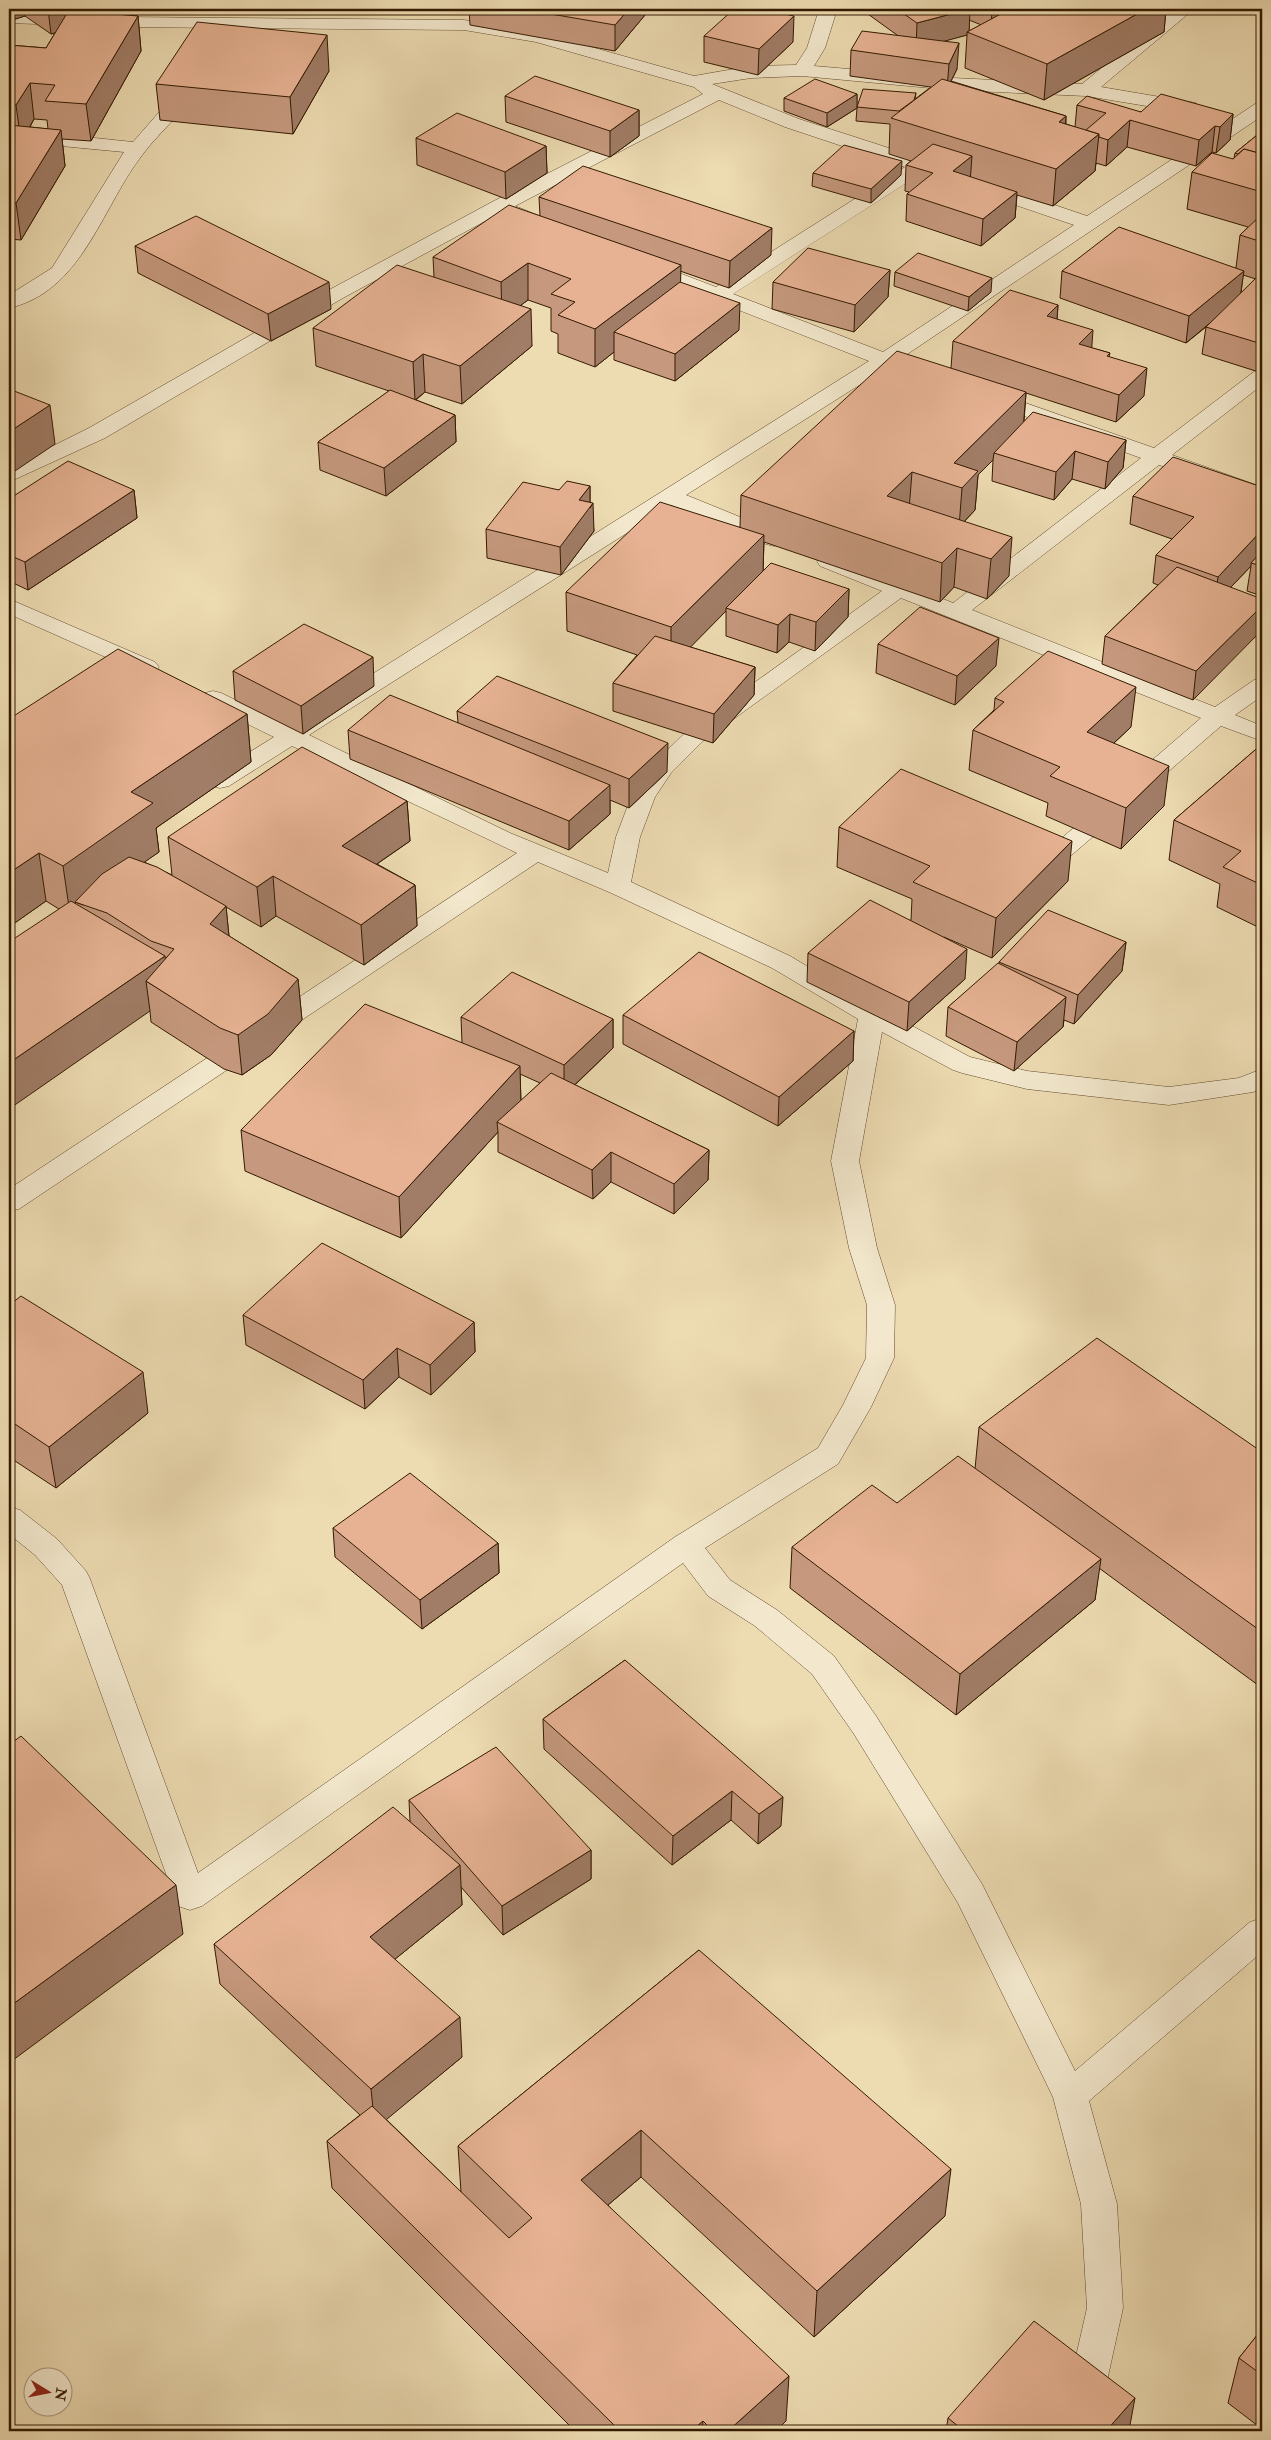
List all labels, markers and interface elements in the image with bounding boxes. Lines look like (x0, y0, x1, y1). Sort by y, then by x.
north arrow (22, 2368, 72, 2418)
text: N (51, 2386, 70, 2402)

